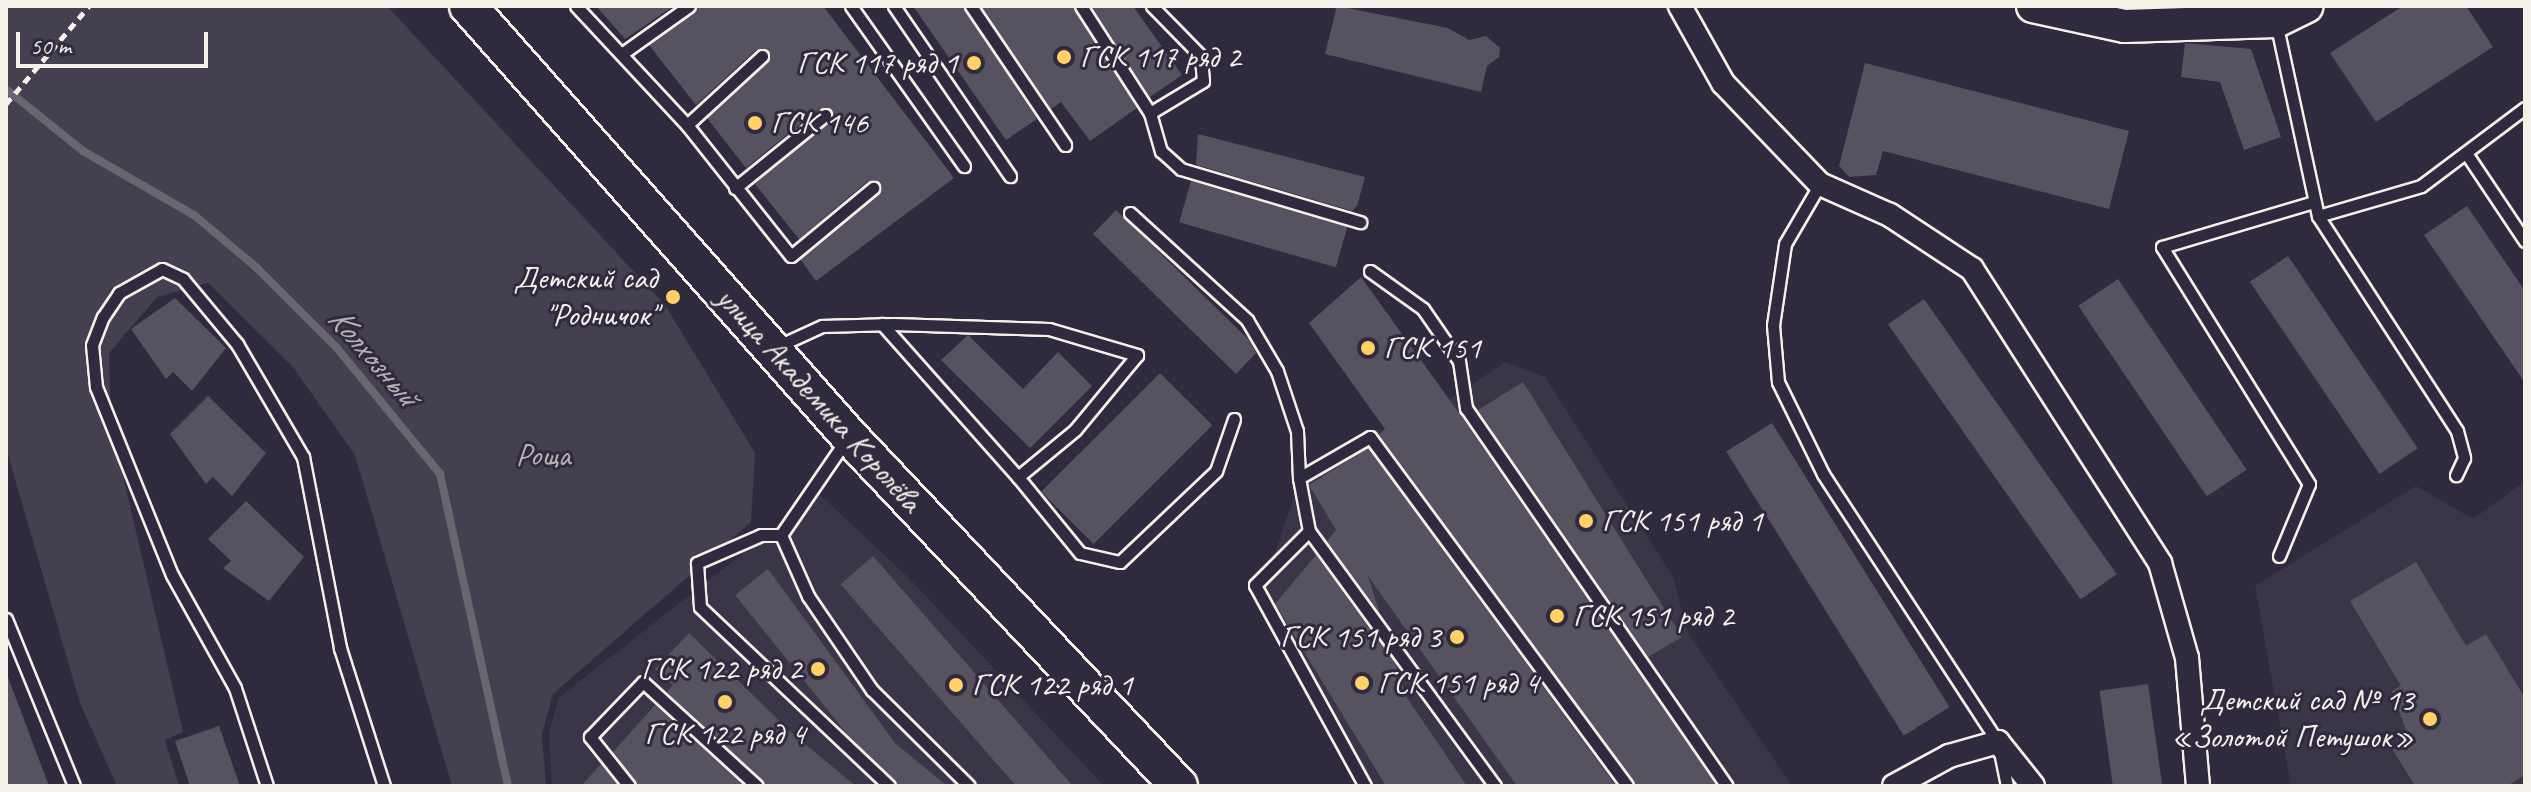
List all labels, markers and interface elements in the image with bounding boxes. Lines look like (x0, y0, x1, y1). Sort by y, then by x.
scale bar (20, 16, 212, 66)
text: 50 m (30, 31, 71, 61)
place label: ГСК 117 ряд 2 (1080, 38, 1241, 76)
place label: ГСК 117 ряд 1 (797, 44, 958, 82)
marker: ГСК 117 ряд 2 (1055, 48, 1073, 66)
marker: ГСК 117 ряд 1 (965, 54, 983, 72)
place label: ГСК 146 (771, 104, 868, 142)
marker: ГСК 146 (746, 114, 764, 132)
place label: Детский сад "Родничок" (513, 260, 657, 335)
street label: улица Академика Королёва (709, 281, 929, 519)
marker: Детский сад "Родничок" (664, 288, 682, 306)
water label: Колхозный (320, 298, 428, 414)
place label: ГСК 151 (1384, 329, 1481, 367)
marker: ГСК 151 (1359, 339, 1377, 357)
park label: Роща (516, 436, 570, 474)
place label: ГСК 151 ряд 1 (1602, 502, 1763, 540)
marker: ГСК 151 ряд 1 (1577, 512, 1595, 530)
place label: ГСК 151 ряд 2 (1573, 597, 1734, 635)
marker: ГСК 151 ряд 2 (1548, 607, 1566, 625)
place label: ГСК 151 ряд 3 (1280, 618, 1441, 656)
marker: ГСК 151 ряд 3 (1448, 628, 1466, 646)
place label: ГСК 122 ряд 2 (641, 650, 802, 688)
marker: ГСК 122 ряд 2 (809, 660, 827, 678)
place label: ГСК 151 ряд 4 (1378, 664, 1539, 702)
place label: ГСК 122 ряд 1 (972, 666, 1133, 704)
marker: ГСК 151 ряд 4 (1353, 674, 1371, 692)
marker: ГСК 122 ряд 1 (947, 676, 965, 694)
place label: Детский сад № 13 «Золотой Петушок» (2171, 682, 2414, 757)
marker: ГСК 122 ряд 4 (716, 693, 734, 711)
marker: Детский сад № 13 «Золотой Петушок» (2421, 710, 2439, 728)
place label: ГСК 122 ряд 4 (645, 715, 805, 753)

